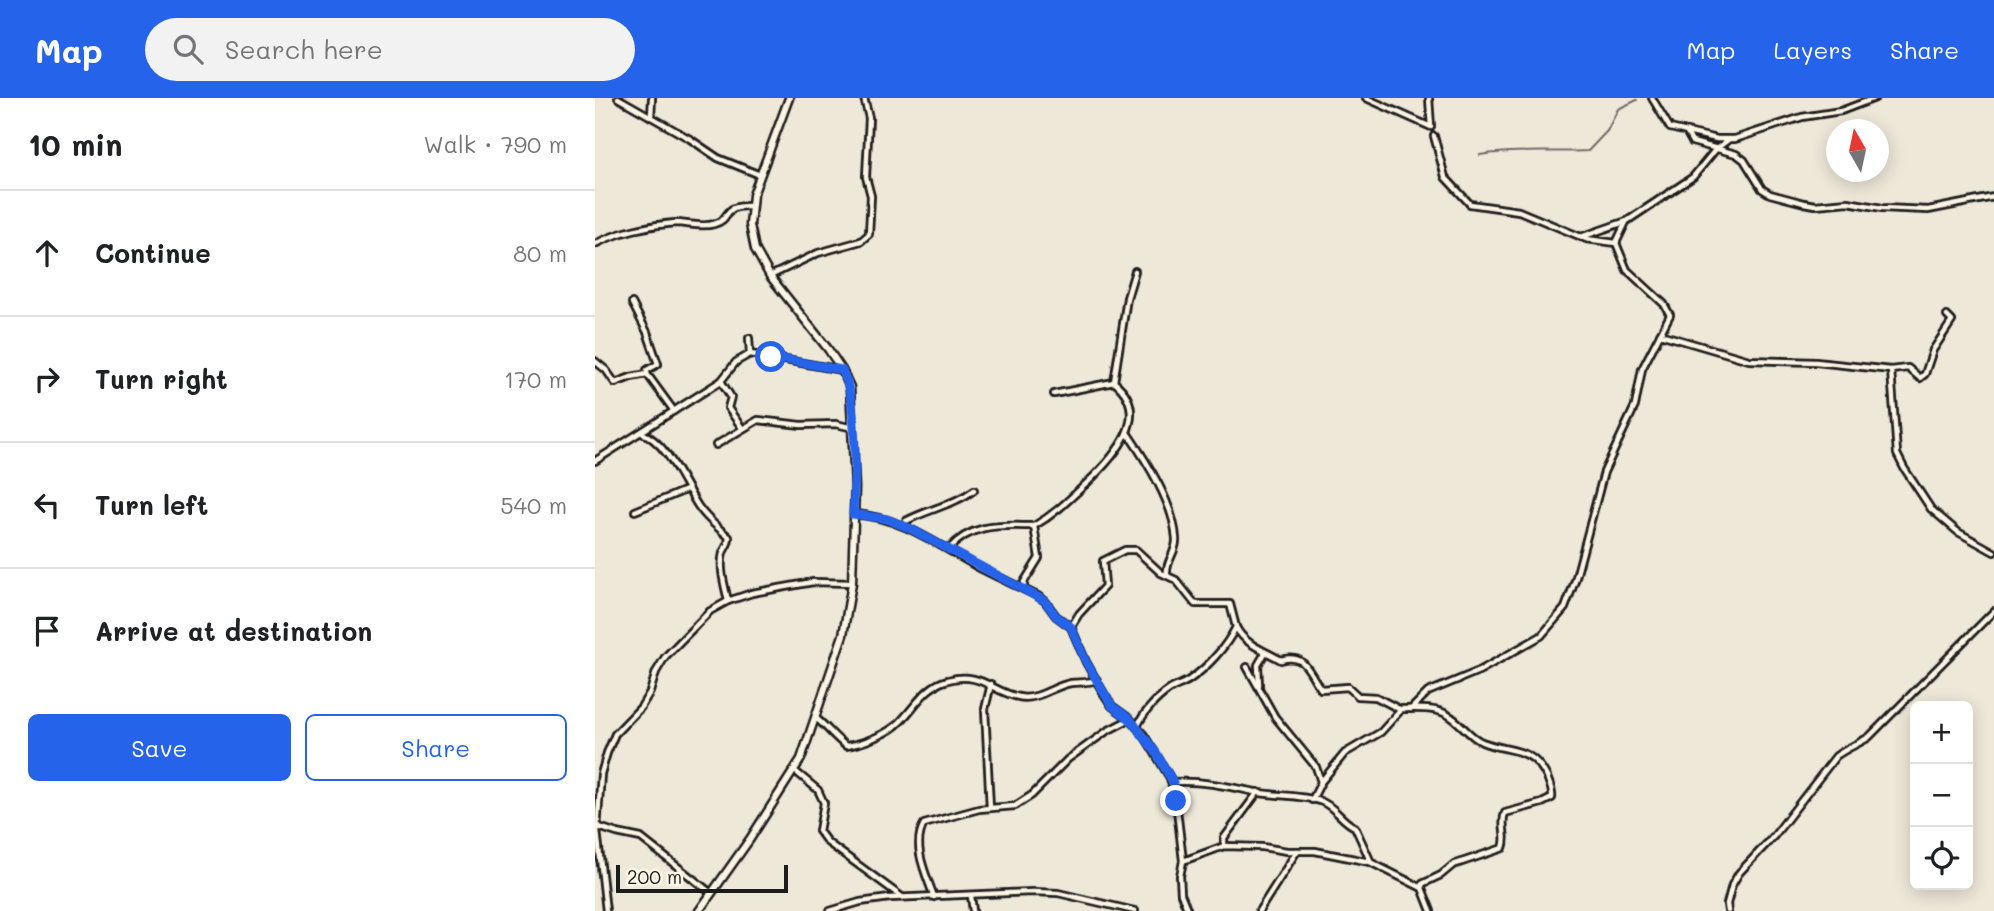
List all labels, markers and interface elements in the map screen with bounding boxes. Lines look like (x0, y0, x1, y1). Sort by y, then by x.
search box (145, 18, 635, 81)
text: Map (35, 28, 103, 71)
icon: search (169, 30, 207, 68)
text: Search here (225, 32, 383, 66)
text: Map (1687, 34, 1735, 65)
text: Layers (1773, 34, 1852, 65)
text: Share (1890, 34, 1959, 65)
north arrow (1826, 119, 1889, 182)
text: 10 min (28, 124, 123, 164)
text: Walk · 790 m (423, 129, 567, 159)
icon: ahead (28, 234, 66, 272)
text: Continue (95, 236, 211, 270)
text: 80 m (513, 238, 567, 268)
route start (755, 341, 786, 372)
icon: right (28, 360, 66, 398)
text: Turn right (95, 362, 228, 396)
text: 170 m (504, 364, 567, 394)
icon: left (28, 486, 66, 524)
text: Turn left (95, 488, 208, 522)
text: 540 m (500, 490, 567, 520)
icon: arrive (28, 612, 66, 650)
text: Arrive at destination (95, 614, 372, 648)
map controls (1910, 701, 1973, 890)
button: + (1910, 701, 1973, 764)
button: Save (28, 714, 291, 781)
button: Share (305, 714, 567, 781)
button: − (1910, 764, 1973, 827)
route end (1160, 785, 1191, 816)
button: locate (1910, 827, 1973, 890)
scale bar (616, 862, 787, 894)
text: 200 m (627, 864, 682, 889)

